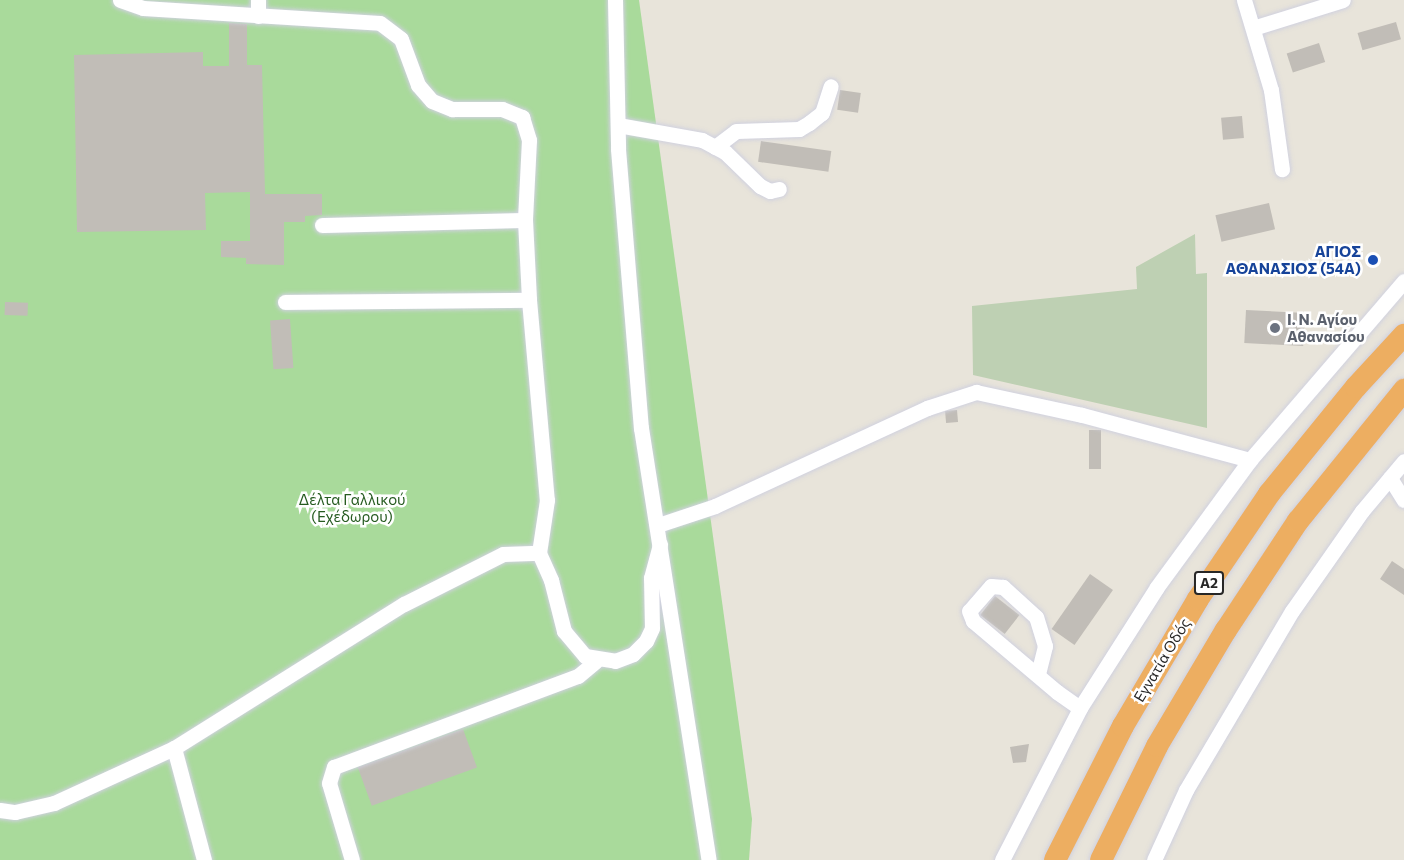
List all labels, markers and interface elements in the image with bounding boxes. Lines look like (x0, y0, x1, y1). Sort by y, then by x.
place label: ΑΓΙΟΣ ΑΘΑΝΑΣΙΟΣ (54Α) (1226, 242, 1361, 277)
marker: ΑΓΙΟΣ ΑΘΑΝΑΣΙΟΣ (54Α) (1366, 253, 1380, 267)
place label: Ι. Ν. Αγίου Αθανασίου (1287, 310, 1365, 345)
marker: Ι. Ν. Αγίου Αθανασίου (1268, 321, 1282, 335)
park label: Δέλτα Γαλλικού (Εχέδωρου) (298, 490, 406, 525)
road number: Α2 (1192, 572, 1226, 594)
street label: Εγνατία Οδός (1130, 615, 1194, 705)

